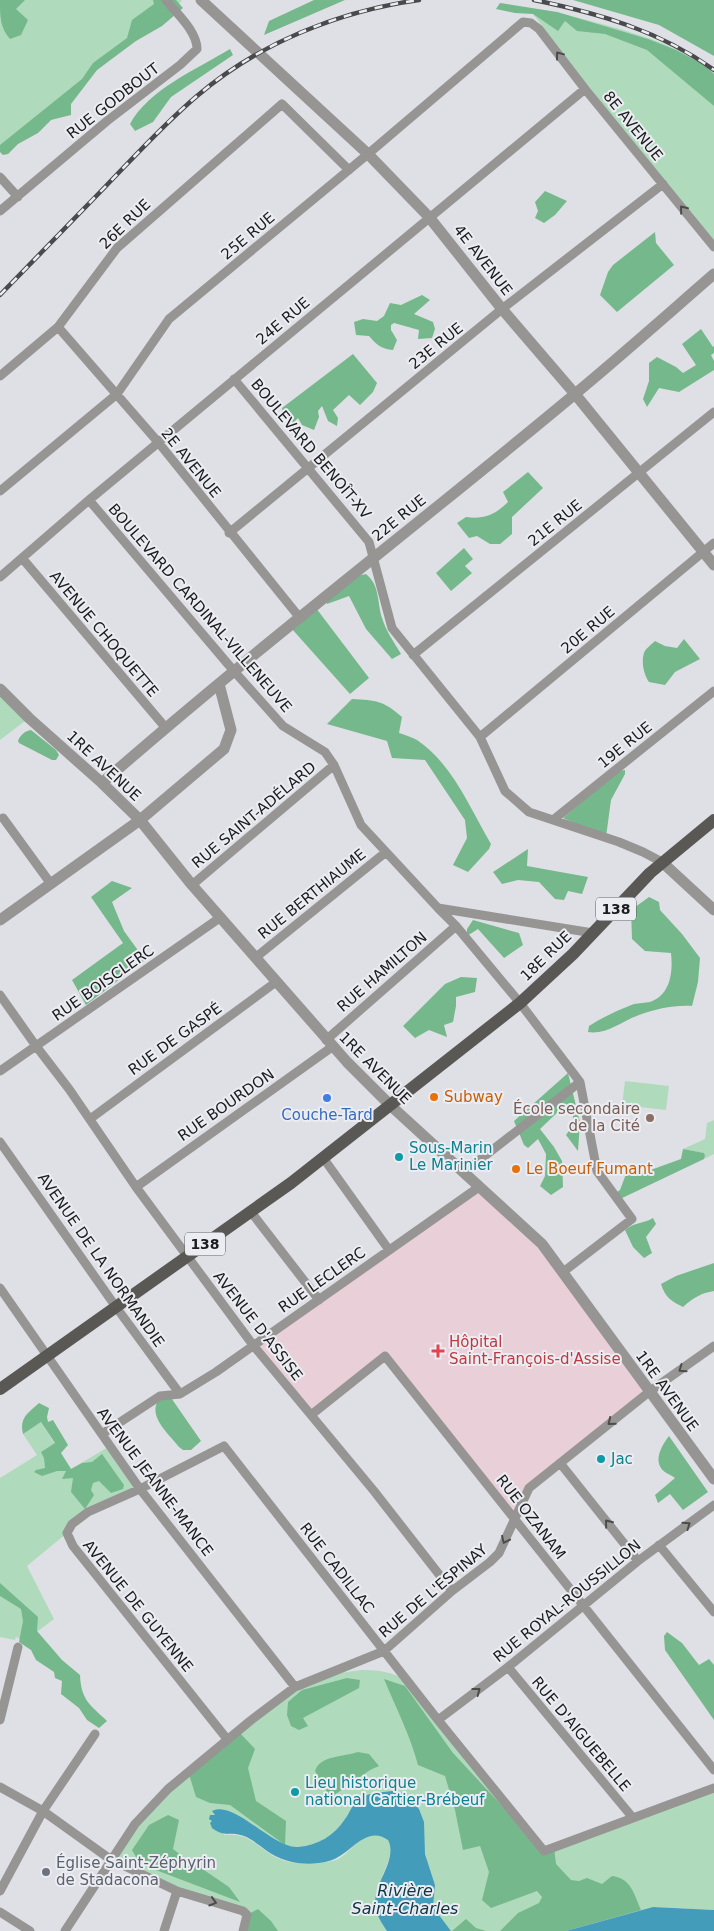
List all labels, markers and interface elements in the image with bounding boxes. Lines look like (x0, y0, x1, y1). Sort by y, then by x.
one-way arrow (556, 51, 565, 61)
street label: RUE GODBOUT (63, 59, 164, 143)
street label: 8E AVENUE (599, 87, 667, 165)
street label: 26E RUE (96, 195, 154, 253)
one-way arrow (680, 206, 689, 215)
street label: 25E RUE (218, 208, 278, 264)
street label: 4E AVENUE (450, 221, 516, 299)
street label: 24E RUE (253, 293, 313, 349)
street label: 23E RUE (405, 319, 467, 373)
street label: BOULEVARD BENOÎT-XV (247, 375, 376, 523)
street label: 2E AVENUE (157, 424, 225, 502)
street label: 22E RUE (368, 491, 430, 545)
street label: 21E RUE (524, 496, 586, 550)
street label: BOULEVARD CARDINAL-VILLENEUVE (104, 500, 296, 716)
street label: AVENUE CHOQUETTE (46, 567, 162, 701)
street label: 20E RUE (558, 602, 618, 658)
street label: 19E RUE (594, 718, 656, 772)
street label: 1RE AVENUE (63, 727, 145, 805)
street label: RUE SAINT-ADÉLARD (188, 757, 320, 872)
street label: RUE BERTHIAUME (255, 845, 369, 943)
road number: 138 (596, 898, 636, 921)
street label: 18E RUE (517, 927, 575, 985)
street label: RUE HAMILTON (333, 928, 431, 1016)
street label: RUE BOISCLERC (49, 941, 157, 1025)
street label: RUE DE GASPÉ (124, 998, 225, 1079)
street label: 1RE AVENUE (335, 1028, 415, 1108)
street label: RUE BOURDON (174, 1065, 278, 1145)
place label: Subway (444, 1088, 503, 1106)
marker: Subway (428, 1091, 440, 1103)
marker: Couche-Tard (321, 1092, 333, 1104)
place label: École secondaire de la Cité (513, 1099, 640, 1135)
place label: Couche-Tard (281, 1106, 373, 1124)
marker: École secondaire de la Cité (644, 1112, 656, 1124)
place label: Sous-Marin Le Marinier (409, 1139, 493, 1174)
marker: Sous-Marin Le Marinier (393, 1151, 405, 1163)
place label: Le Boeuf Fumant (526, 1160, 653, 1178)
marker: Le Boeuf Fumant (510, 1163, 522, 1175)
street label: AVENUE DE LA NORMANDIE (34, 1170, 168, 1350)
road number: 138 (185, 1232, 225, 1256)
street label: RUE LECLERC (275, 1243, 369, 1317)
street label: AVENUE D'ASSISE (210, 1268, 306, 1384)
place label: Hôpital Saint-François-d'Assise (449, 1333, 621, 1368)
marker: Hôpital Saint-François-d'Assise (431, 1344, 445, 1358)
street label: 1RE AVENUE (632, 1347, 702, 1435)
one-way arrow (678, 1363, 687, 1372)
street label: AVENUE JEANNE-MANCE (93, 1404, 217, 1560)
one-way arrow (608, 1417, 617, 1425)
place label: Jac (610, 1450, 633, 1468)
marker: Jac (595, 1453, 607, 1465)
street label: RUE OZANAM (492, 1471, 570, 1563)
street label: RUE CADILLAC (296, 1519, 378, 1617)
one-way arrow (605, 1520, 613, 1529)
one-way arrow (681, 1522, 691, 1531)
one-way arrow (501, 1535, 512, 1544)
street label: AVENUE DE GUYENNE (79, 1536, 197, 1676)
street label: RUE ROYAL-ROUSSILLON (490, 1536, 644, 1666)
street label: RUE DE L'ESPINAY (375, 1540, 491, 1642)
street label: RUE D'AIGUEBELLE (528, 1673, 634, 1795)
one-way arrow (471, 1688, 480, 1696)
place label: Lieu historique national Cartier-Brébeuf (305, 1774, 485, 1809)
marker: Lieu historique national Cartier-Brébeuf (289, 1786, 301, 1798)
place label: Église Saint-Zéphyrin de Stadacona (56, 1853, 216, 1889)
marker: Église Saint-Zéphyrin de Stadacona (40, 1866, 52, 1878)
water label: Rivière Saint-Charles (352, 1881, 458, 1918)
one-way arrow (208, 1896, 216, 1906)

